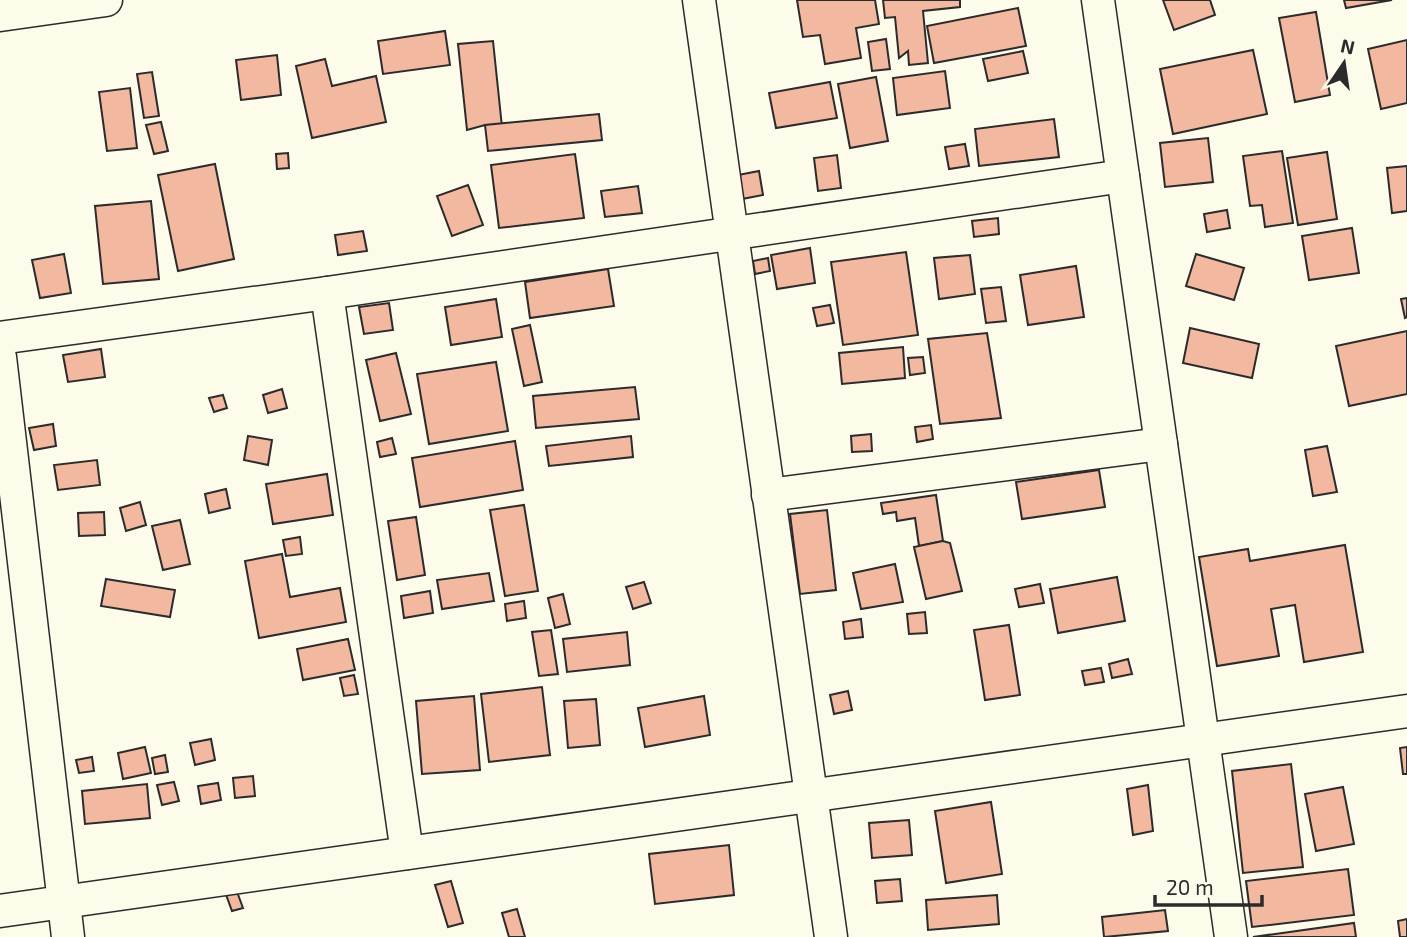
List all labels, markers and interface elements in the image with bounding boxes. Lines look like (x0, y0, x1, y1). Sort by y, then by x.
north arrow (1309, 28, 1379, 98)
text: N (1339, 33, 1357, 59)
scale bar (1155, 864, 1262, 908)
text: 20 m (1166, 874, 1214, 899)

